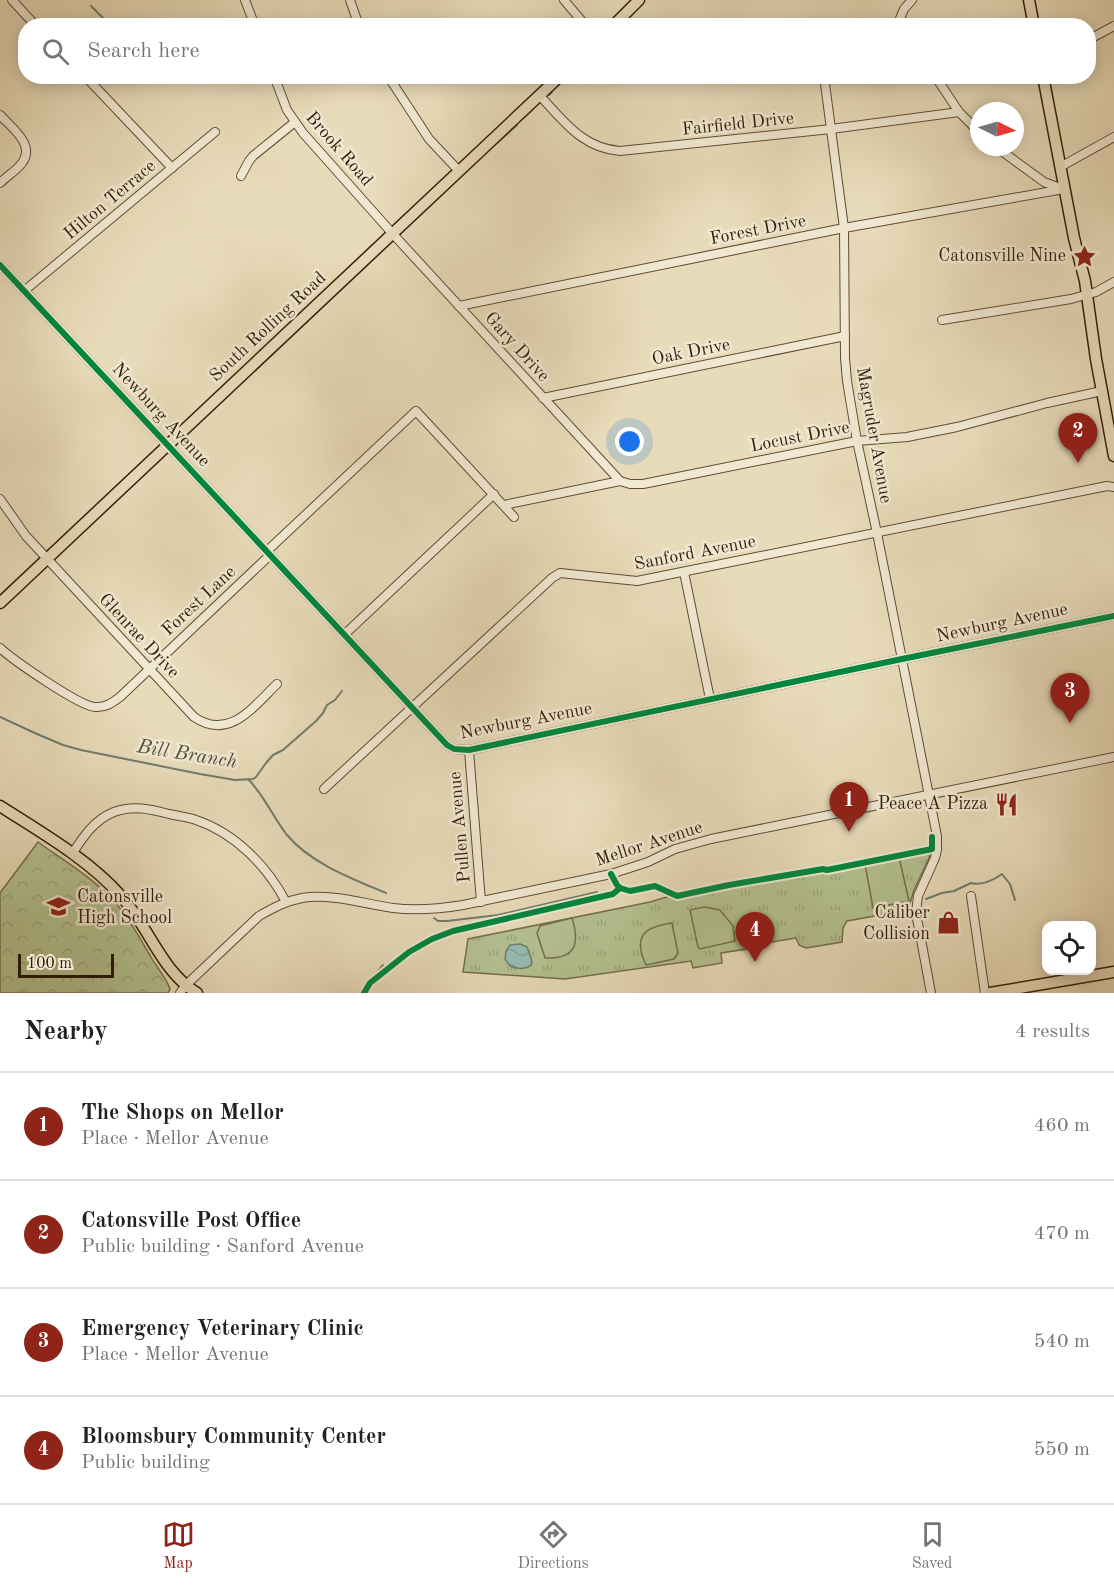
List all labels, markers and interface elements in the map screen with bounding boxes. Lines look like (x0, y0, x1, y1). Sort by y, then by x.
search box (18, 18, 1096, 84)
icon: search (39, 35, 72, 68)
text: Search here (87, 40, 200, 62)
north arrow (970, 102, 1024, 156)
street label: Brook Road (302, 108, 376, 190)
street label: Fairfield Drive (681, 109, 795, 139)
street label: Hilton Terrace (61, 157, 159, 243)
street label: Forest Drive (708, 212, 808, 248)
place icon: Catonsville Nine (1071, 243, 1097, 269)
place label: Catonsville Nine (938, 247, 1066, 265)
street label: South Rolling Road (206, 269, 330, 385)
street label: Gary Drive (481, 309, 553, 385)
street label: Oak Drive (650, 336, 732, 368)
street label: Newburg Avenue (109, 360, 213, 470)
street label: Magruder Avenue (853, 366, 895, 504)
pin: 2 (1058, 414, 1098, 463)
street label: Locust Drive (749, 419, 851, 455)
your location (615, 427, 644, 456)
street label: Sanford Avenue (633, 532, 757, 574)
street label: Forest Lane (159, 563, 239, 639)
street label: Glenrae Drive (95, 590, 183, 682)
street label: Newburg Avenue (934, 600, 1070, 646)
pin: 3 (1050, 674, 1090, 723)
street label: Newburg Avenue (458, 699, 594, 743)
water label: Bill Branch (135, 737, 238, 773)
street label: Pullen Avenue (446, 771, 474, 883)
pin: 1 (830, 782, 868, 832)
restaurant icon: Peace A Pizza (993, 791, 1019, 817)
place label: Peace A Pizza (878, 795, 988, 813)
street label: Mellor Avenue (593, 818, 705, 870)
place label: Catonsville High School (77, 888, 172, 927)
school or university icon: Catonsville High School (46, 894, 72, 920)
place label: Caliber Collision (863, 904, 931, 943)
shop icon: Caliber Collision (935, 910, 961, 936)
pin: 4 (736, 912, 774, 962)
map controls (1042, 921, 1096, 975)
button: locate (1042, 921, 1096, 975)
scale bar (18, 951, 114, 978)
text: 100 m (27, 956, 72, 972)
text: Nearby (24, 1019, 108, 1045)
text: 4 results (1015, 1022, 1090, 1042)
text: The Shops on Mellor (81, 1102, 284, 1124)
text: 1 (38, 1116, 49, 1136)
text: 460 m (1034, 1116, 1090, 1136)
text: Place · Mellor Avenue (81, 1129, 269, 1149)
text: Catonsville Post Office (81, 1210, 301, 1232)
text: 2 (38, 1224, 49, 1244)
text: 470 m (1034, 1224, 1090, 1244)
text: Public building · Sanford Avenue (81, 1237, 364, 1257)
text: Emergency Veterinary Clinic (81, 1318, 364, 1340)
text: 3 (38, 1332, 49, 1352)
text: 540 m (1034, 1332, 1090, 1352)
text: Place · Mellor Avenue (81, 1345, 269, 1365)
text: Bloomsbury Community Center (81, 1426, 386, 1448)
text: 4 (38, 1440, 49, 1460)
text: 550 m (1034, 1440, 1090, 1460)
text: Public building (81, 1453, 210, 1473)
tab: Map (162, 1518, 195, 1574)
tab: Directions (518, 1518, 589, 1574)
tab: Saved (912, 1518, 952, 1574)

